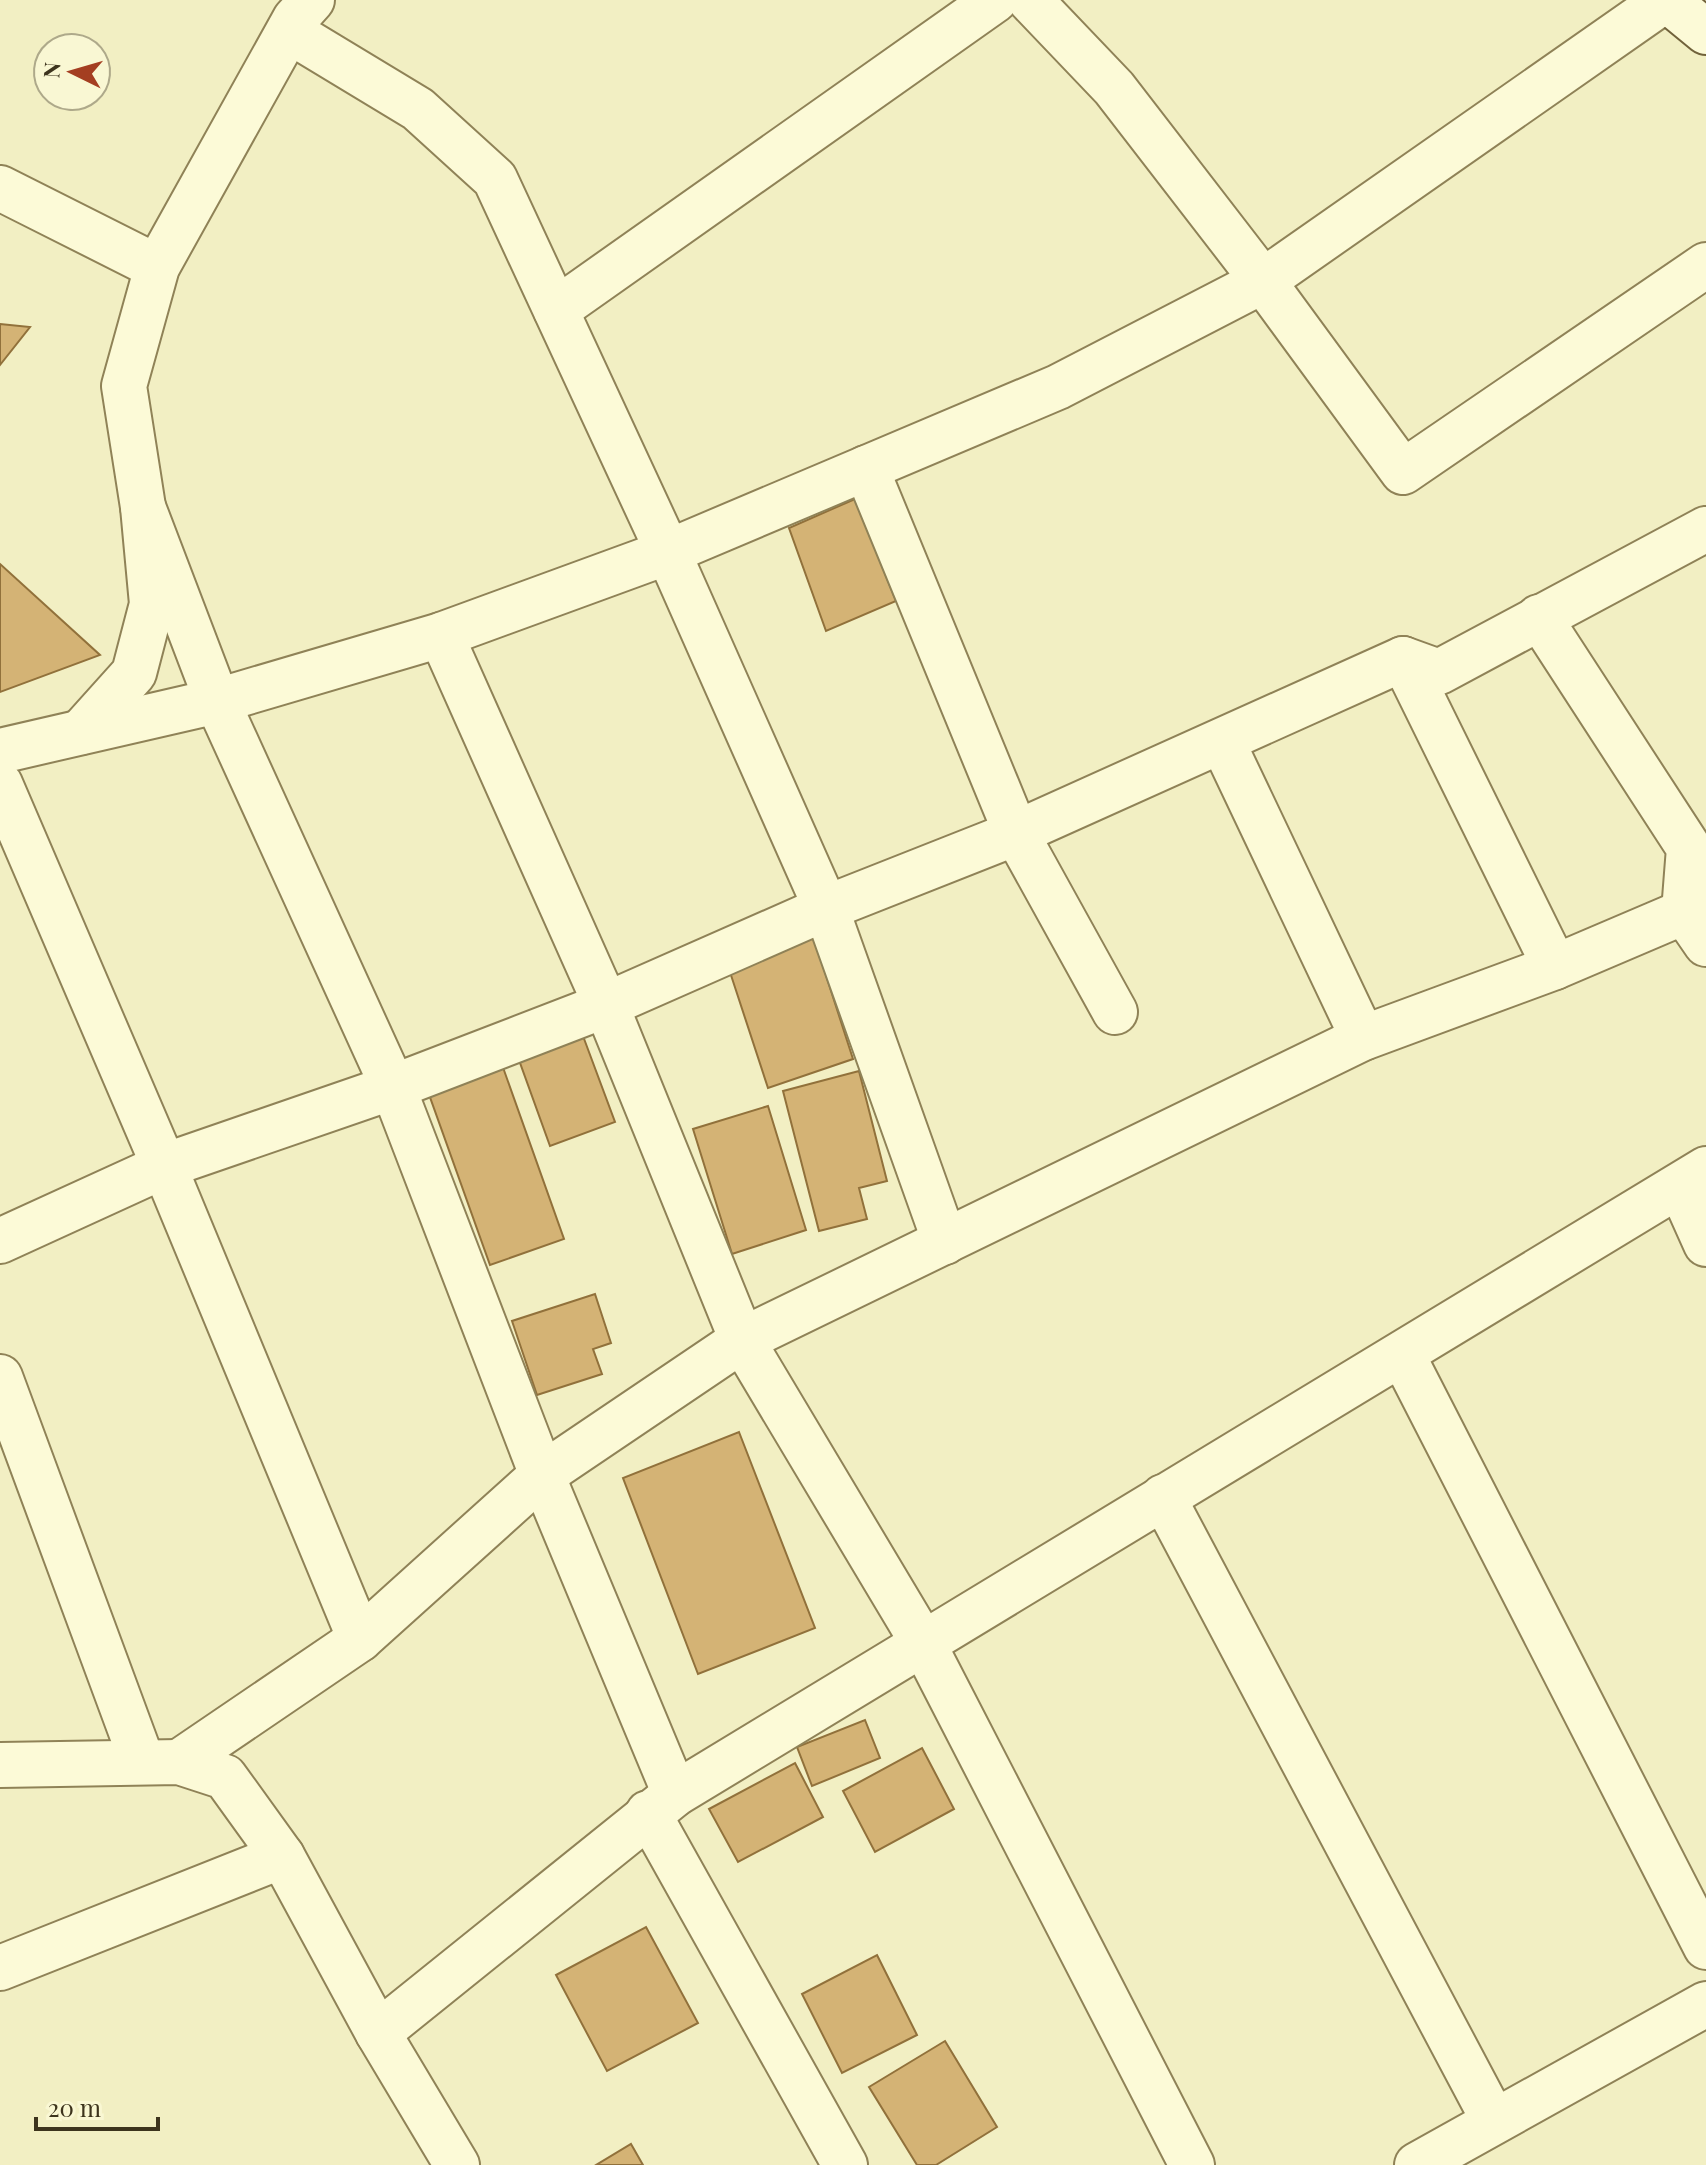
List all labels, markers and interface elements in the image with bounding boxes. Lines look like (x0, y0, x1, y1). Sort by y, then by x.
north arrow (32, 32, 112, 112)
text: N (35, 61, 67, 79)
scale bar (36, 2081, 158, 2131)
text: 20 m (48, 2091, 101, 2123)

